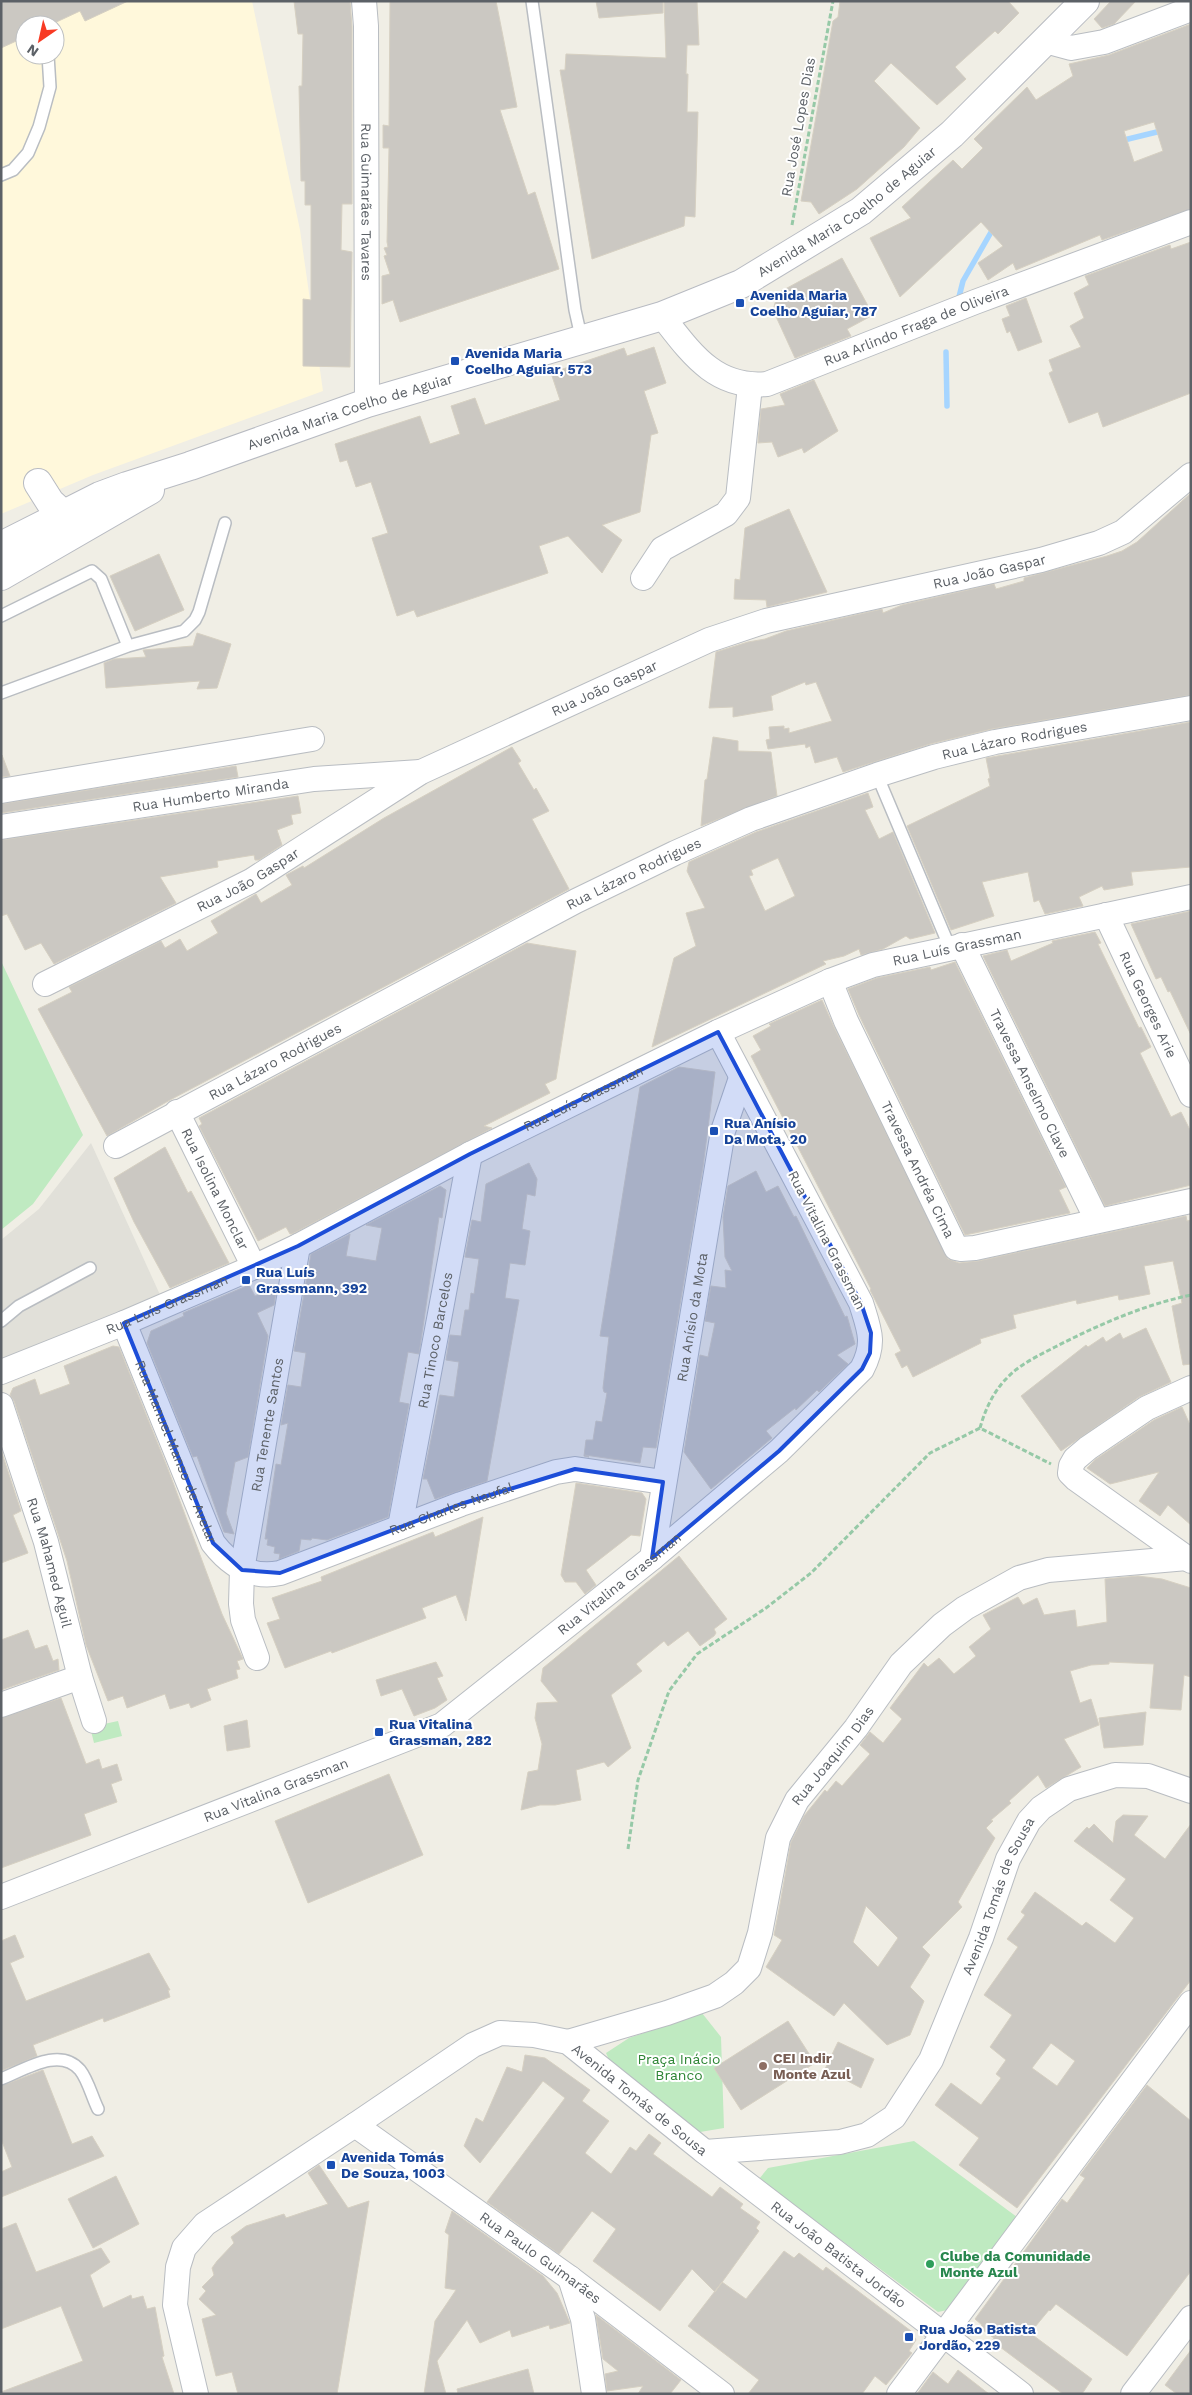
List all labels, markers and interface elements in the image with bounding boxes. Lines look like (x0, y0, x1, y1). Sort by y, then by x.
north arrow (15, 15, 65, 65)
text: N (24, 41, 42, 60)
street label: Rua José Lopes Dias (778, 56, 818, 198)
street label: Rua Guimarães Tavares (358, 123, 375, 281)
street label: Avenida Maria Coelho de Aguiar (755, 143, 940, 280)
street label: Rua Arlindo Fraga de Oliveira (821, 282, 1011, 369)
place label: Avenida Maria Coelho Aguiar, 787 (750, 287, 878, 319)
marker: Avenida Maria Coelho Aguiar, 787 (734, 297, 746, 309)
place label: Avenida Maria Coelho Aguiar, 573 (465, 345, 592, 377)
marker: Avenida Maria Coelho Aguiar, 573 (449, 355, 461, 367)
street label: Avenida Maria Coelho de Aguiar (245, 370, 455, 453)
street label: Rua João Gaspar (931, 551, 1048, 592)
street label: Rua João Gaspar (549, 657, 660, 719)
street label: Rua Lázaro Rodrigues (940, 718, 1088, 763)
street label: Rua Humberto Miranda (131, 775, 290, 815)
street label: Rua Lázaro Rodrigues (563, 834, 704, 913)
street label: Rua João Gaspar (194, 844, 302, 915)
street label: Rua Luís Grassman (891, 925, 1023, 969)
street label: Rua Georges Arie (1116, 949, 1180, 1060)
street label: Travessa Anselmo Clave (987, 1006, 1073, 1160)
street label: Rua Lázaro Rodrigues (206, 1020, 344, 1103)
street label: Rua Luís Grassman (521, 1062, 646, 1134)
street label: Travessa Andréa Cima (878, 1098, 958, 1240)
place label: Rua Anísio Da Mota, 20 (724, 1115, 807, 1147)
marker: Rua Anísio Da Mota, 20 (708, 1125, 720, 1137)
street label: Rua Isolina Monclar (178, 1126, 252, 1253)
street label: Rua Vitalina Grassman (785, 1168, 869, 1312)
street label: Rua Anísio da Mota (673, 1251, 711, 1383)
place label: Rua Luís Grassmann, 392 (256, 1264, 367, 1296)
street label: Rua Luís Grassman (103, 1271, 230, 1337)
street label: Rua Tinoco Barcelos (414, 1271, 456, 1410)
marker: Rua Luís Grassmann, 392 (240, 1274, 252, 1286)
street label: Rua Tenente Santos (248, 1356, 287, 1493)
street label: Rua Manuel Manso de Avelar (132, 1358, 220, 1546)
street label: Rua Charles Naufal (387, 1479, 516, 1539)
street label: Rua Mahamed Aguil (24, 1495, 75, 1630)
street label: Rua Vitalina Grassman (554, 1529, 684, 1638)
street label: Rua Joaquim Dias (788, 1703, 877, 1808)
place label: Rua Vitalina Grassman, 282 (389, 1716, 492, 1748)
marker: Rua Vitalina Grassman, 282 (373, 1726, 385, 1738)
street label: Rua Vitalina Grassman (201, 1754, 350, 1825)
street label: Avenida Tomás de Sousa (959, 1814, 1038, 1977)
street label: Avenida Tomás de Sousa (569, 2040, 711, 2159)
place label: CEI Indir Monte Azul (773, 2050, 851, 2082)
park label: Praça Inácio Branco (638, 2051, 720, 2083)
marker: CEI Indir Monte Azul (757, 2060, 769, 2072)
place label: Avenida Tomás De Souza, 1003 (341, 2149, 445, 2181)
marker: Avenida Tomás De Souza, 1003 (325, 2159, 337, 2171)
street label: Rua João Batista Jordão (768, 2198, 909, 2311)
street label: Rua Paulo Guimarães (477, 2208, 604, 2307)
place label: Clube da Comunidade Monte Azul (940, 2248, 1091, 2280)
marker: Clube da Comunidade Monte Azul (924, 2258, 936, 2270)
place label: Rua João Batista Jordão, 229 (919, 2321, 1037, 2353)
marker: Rua João Batista Jordão, 229 (903, 2331, 915, 2343)

